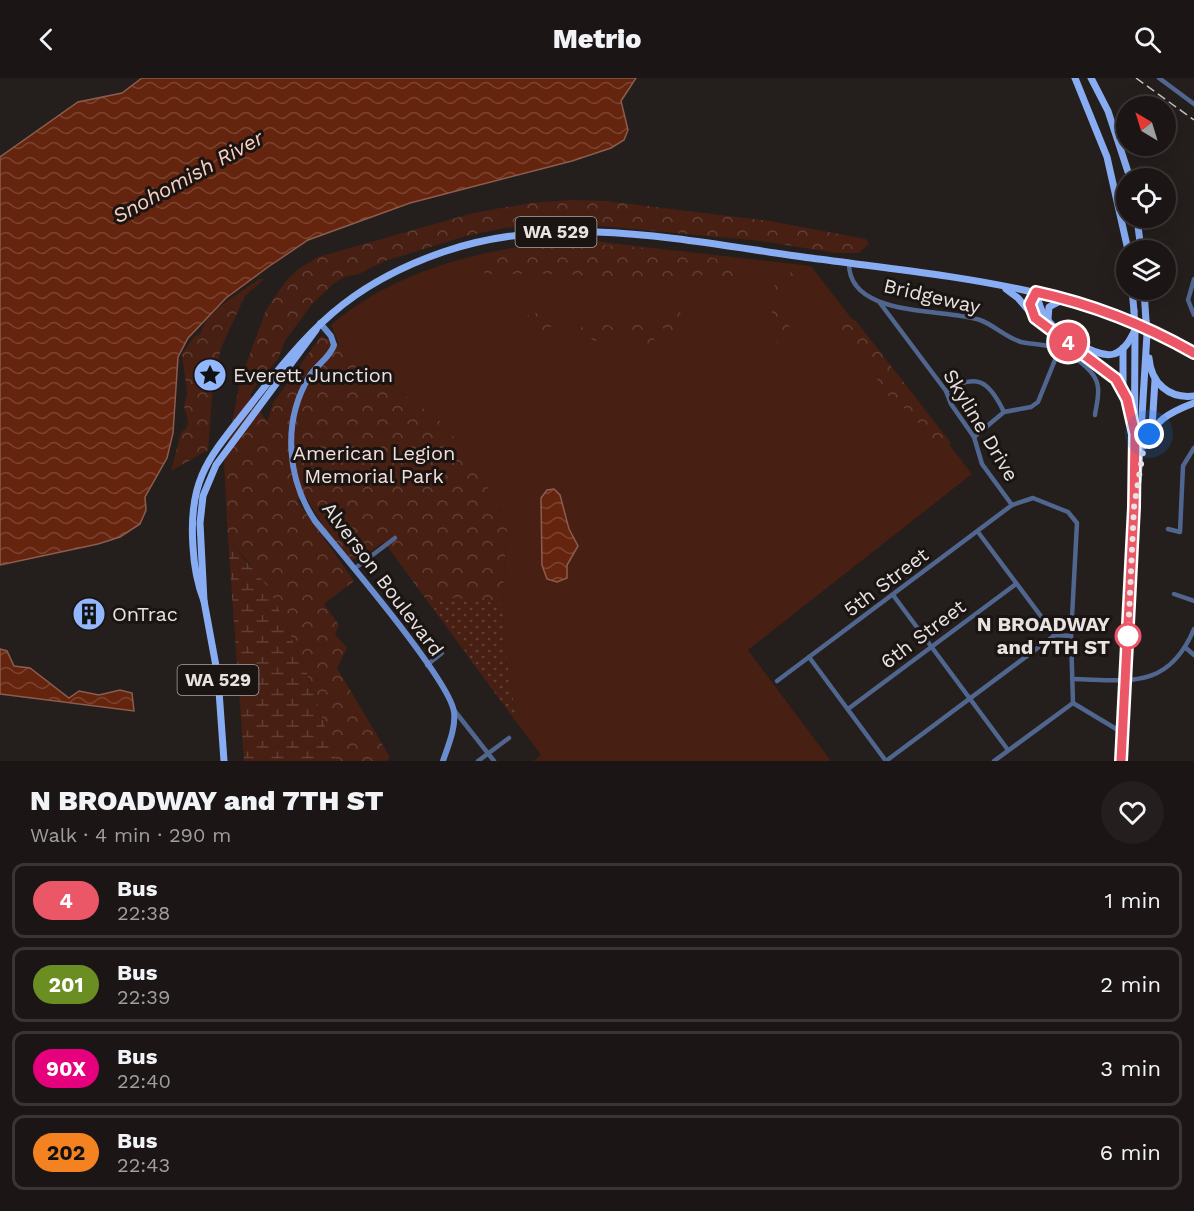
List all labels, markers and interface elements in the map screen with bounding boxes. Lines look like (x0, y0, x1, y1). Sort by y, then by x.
icon: back (30, 23, 63, 56)
text: Metrio (553, 23, 641, 55)
icon: search (1131, 23, 1164, 56)
north arrow (1116, 96, 1176, 156)
map controls (1116, 96, 1176, 300)
water label: Snohomish River (108, 124, 268, 228)
button: locate (1116, 168, 1176, 228)
road number: WA 529 (516, 217, 596, 247)
button: layers (1116, 240, 1176, 300)
street label: Bridgeway (881, 273, 983, 319)
line badge: 4 (1048, 322, 1088, 362)
text: 4 (1061, 330, 1075, 355)
place icon: Everett Junction (192, 357, 228, 393)
place label: Everett Junction (233, 363, 393, 387)
street label: Skyline Drive (938, 365, 1024, 485)
your location (1134, 419, 1164, 449)
park label: American Legion Memorial Park (293, 441, 455, 488)
street label: Alverson Boulevard (317, 497, 449, 661)
street label: 5th Street (839, 542, 933, 622)
street label: 6th Street (876, 594, 971, 674)
building icon: OnTrac (71, 596, 107, 632)
place label: OnTrac (112, 602, 178, 626)
place label: N BROADWAY and 7TH ST (977, 612, 1110, 659)
marker: N BROADWAY and 7TH ST (1115, 623, 1141, 649)
road number: WA 529 (178, 665, 258, 695)
button: heart (1101, 781, 1164, 844)
text: N BROADWAY and 7TH ST (30, 784, 384, 817)
text: Walk · 4 min · 290 m (30, 823, 231, 847)
text: Bus (117, 876, 157, 901)
text: 4 (59, 888, 73, 913)
text: 1 min (1104, 888, 1161, 913)
text: 22:38 (117, 901, 170, 925)
text: Bus (117, 960, 157, 985)
text: 201 (48, 972, 84, 997)
text: 2 min (1100, 972, 1161, 997)
text: 22:39 (117, 985, 170, 1009)
text: Bus (117, 1044, 157, 1069)
text: 90X (46, 1056, 86, 1081)
text: 3 min (1100, 1056, 1161, 1081)
text: 22:40 (117, 1069, 171, 1093)
text: Bus (117, 1128, 157, 1153)
text: 202 (47, 1140, 85, 1165)
text: 6 min (1100, 1140, 1161, 1165)
text: 22:43 (117, 1153, 170, 1177)

